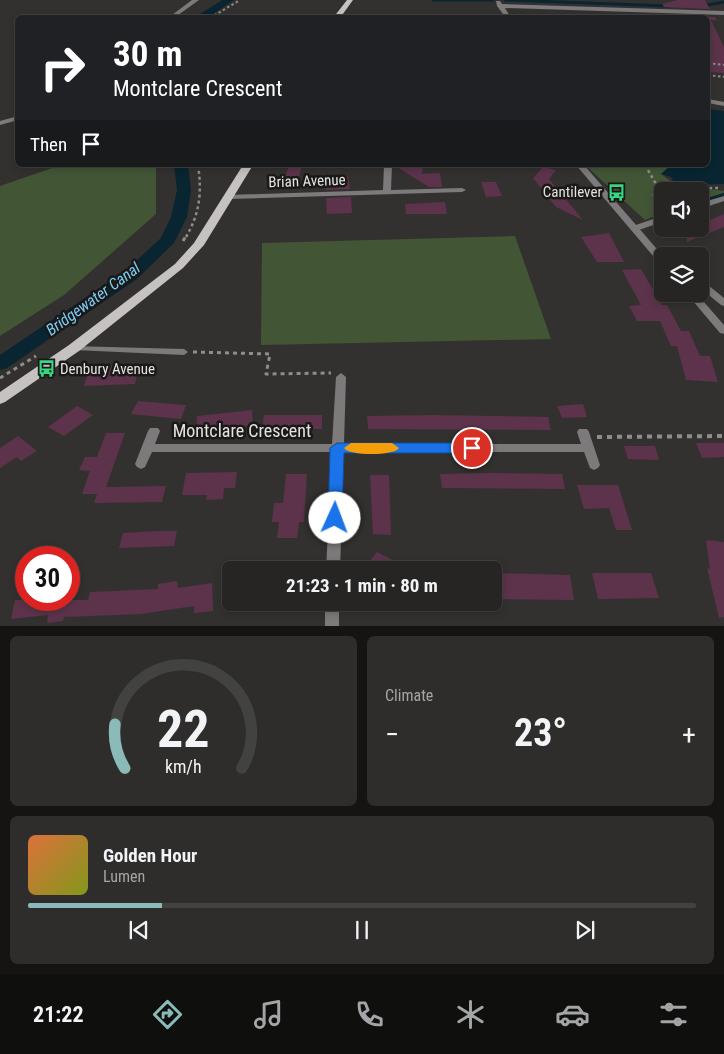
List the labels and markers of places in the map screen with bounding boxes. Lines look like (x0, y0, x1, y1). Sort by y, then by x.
bus stop icon: Cantilever (606, 182, 626, 202)
place label: Cantilever (543, 183, 602, 201)
bus stop icon: Denbury Avenue (36, 359, 56, 379)
place label: Denbury Avenue (60, 360, 155, 378)
pin (451, 427, 493, 469)

